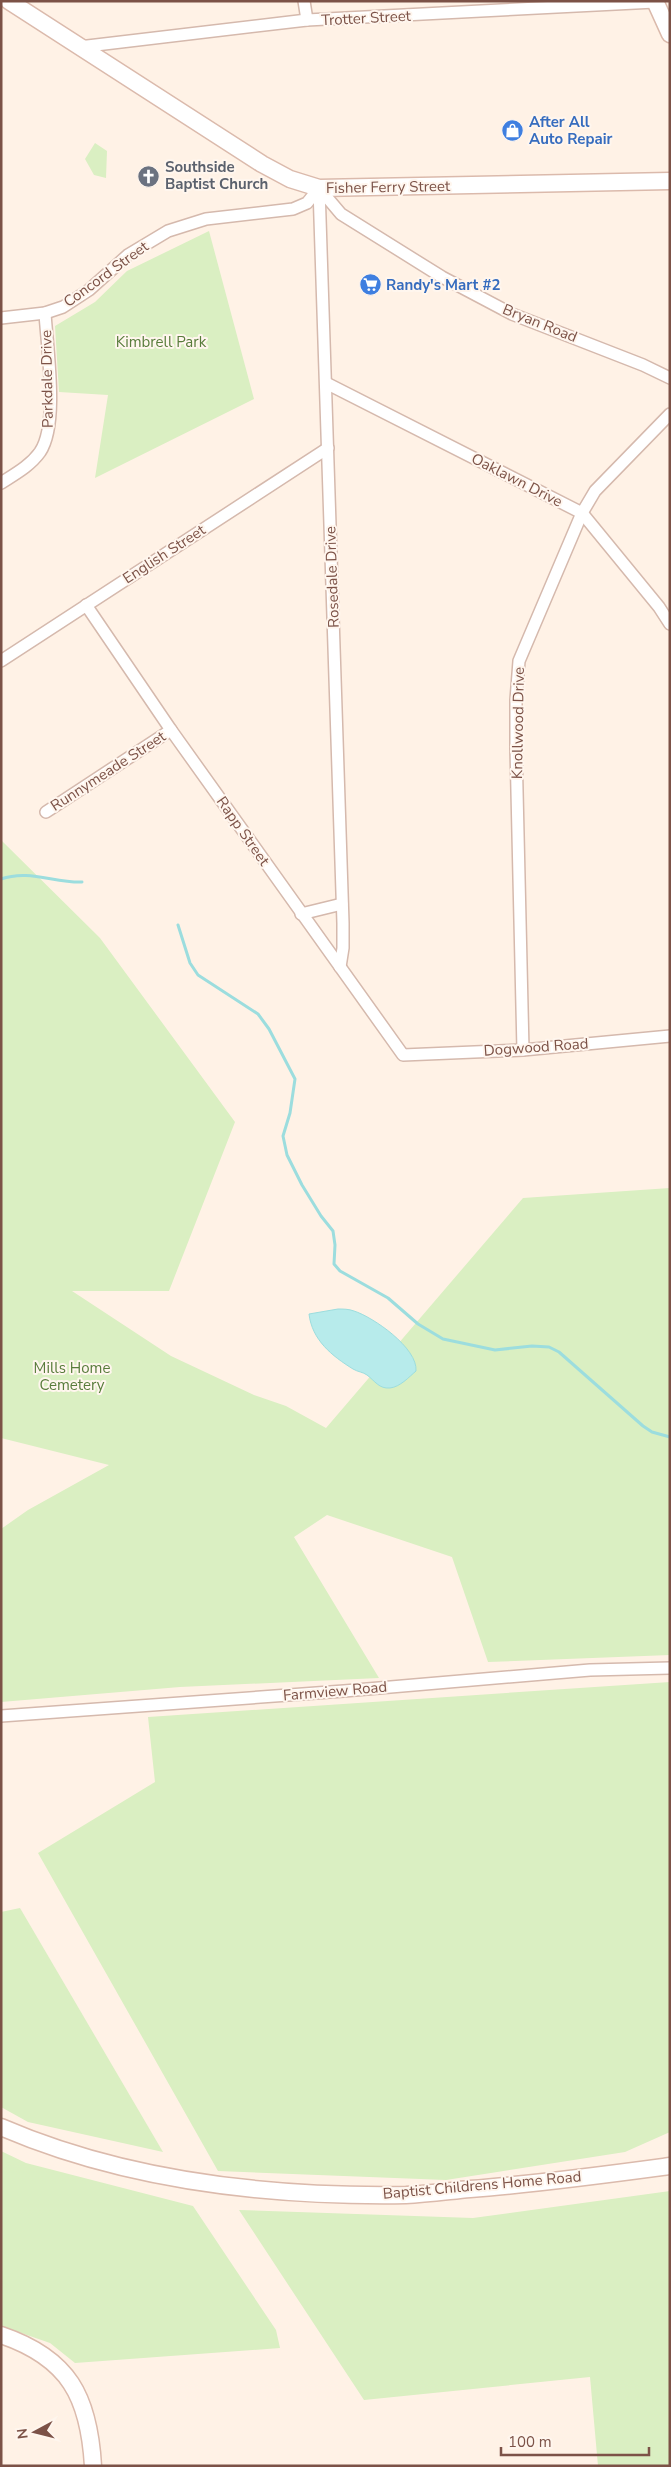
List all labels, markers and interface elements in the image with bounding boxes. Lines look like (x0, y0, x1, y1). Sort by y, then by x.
street label: Trotter Street (321, 6, 412, 30)
place label: After All Auto Repair (529, 112, 612, 149)
shop icon: After All Auto Repair (501, 119, 525, 143)
place label: Southside Baptist Church (165, 157, 268, 194)
church icon: Southside Baptist Church (137, 164, 161, 188)
street label: Fisher Ferry Street (326, 176, 451, 198)
street label: Concord Street (60, 236, 153, 312)
supermarket icon: Randy's Mart #2 (358, 273, 382, 297)
place label: Randy's Mart #2 (386, 275, 500, 295)
street label: Bryan Road (500, 299, 580, 347)
street label: Parkdale Drive (36, 330, 58, 428)
park label: Kimbrell Park (116, 332, 207, 352)
street label: Oaklawn Drive (468, 448, 566, 512)
street label: English Street (119, 519, 210, 588)
street label: Rosedale Drive (320, 526, 344, 628)
street label: Knollwood Drive (507, 667, 529, 779)
street label: Runnymeade Street (47, 726, 170, 816)
street label: Rapp Street (212, 792, 275, 870)
street label: Dogwood Road (483, 1033, 589, 1061)
park label: Mills Home Cemetery (34, 1358, 110, 1395)
street label: Farmview Road (282, 1676, 388, 1706)
street label: Baptist Childrens Home Road (382, 2166, 582, 2204)
north arrow (10, 2407, 60, 2457)
scale bar (501, 2424, 648, 2456)
text: N (13, 2427, 33, 2440)
text: 100 m (508, 2432, 552, 2452)

